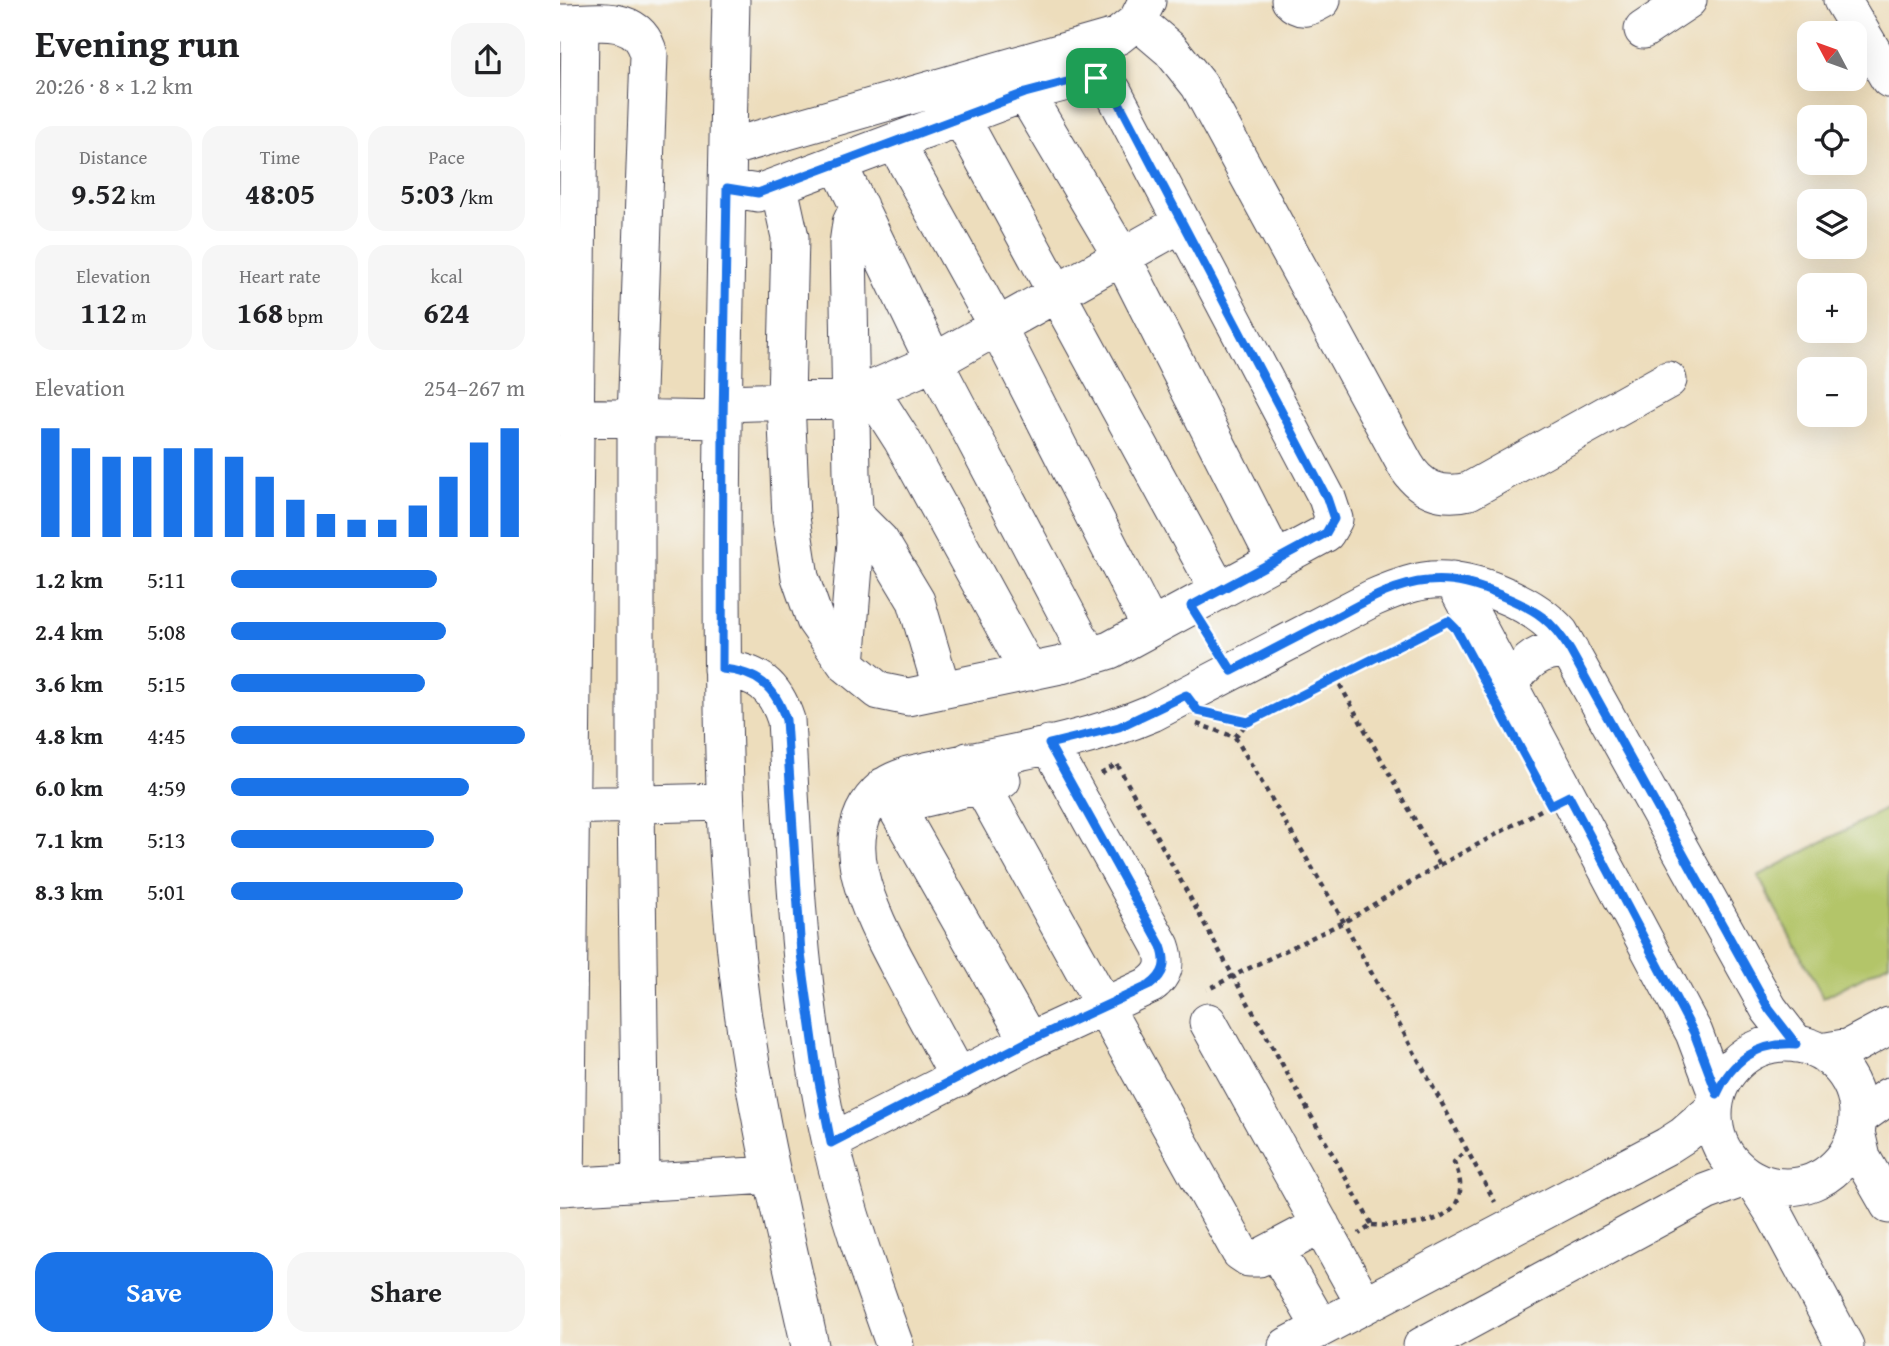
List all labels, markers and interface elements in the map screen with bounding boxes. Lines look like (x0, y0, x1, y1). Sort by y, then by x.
text: Evening run (35, 15, 239, 71)
north arrow (1797, 21, 1867, 91)
map controls (1797, 21, 1867, 427)
button: share (451, 23, 525, 97)
pin (1066, 48, 1126, 108)
icon: arrive (1077, 59, 1115, 97)
text: 20:26 · 8 × 1.2 km (35, 69, 193, 102)
button: locate (1797, 105, 1867, 175)
text: Distance (79, 143, 147, 171)
text: Time (260, 143, 300, 171)
text: Pace (428, 143, 465, 171)
text: 9.52 (71, 171, 126, 215)
text: 48:05 (245, 171, 315, 215)
text: 5:03 (400, 171, 455, 215)
text: km (126, 183, 156, 211)
text: /km (455, 183, 493, 211)
button: layers (1797, 189, 1867, 259)
text: Elevation (76, 262, 151, 290)
text: Heart rate (239, 262, 321, 290)
text: kcal (430, 262, 463, 290)
button: + (1797, 273, 1867, 343)
text: 112 (80, 290, 127, 334)
text: 168 (237, 290, 283, 334)
text: 624 (423, 290, 470, 334)
text: m (127, 302, 147, 330)
text: bpm (283, 302, 323, 330)
button: − (1797, 357, 1867, 427)
text: Elevation (35, 371, 125, 404)
text: 254–267 m (424, 371, 525, 404)
text: 1.2 km (35, 563, 103, 596)
text: 5:11 (147, 563, 186, 596)
text: 2.4 km (35, 615, 103, 648)
text: 5:08 (147, 615, 186, 648)
text: 3.6 km (35, 667, 103, 700)
text: 5:15 (147, 667, 186, 700)
text: 4.8 km (35, 719, 103, 752)
text: 4:45 (147, 719, 186, 752)
text: 6.0 km (35, 771, 103, 804)
text: 4:59 (147, 771, 186, 804)
text: 7.1 km (35, 823, 103, 856)
text: 5:13 (147, 823, 186, 856)
text: 8.3 km (35, 875, 103, 908)
text: 5:01 (147, 875, 186, 908)
button: Save (35, 1252, 273, 1332)
button: Share (287, 1252, 525, 1332)

